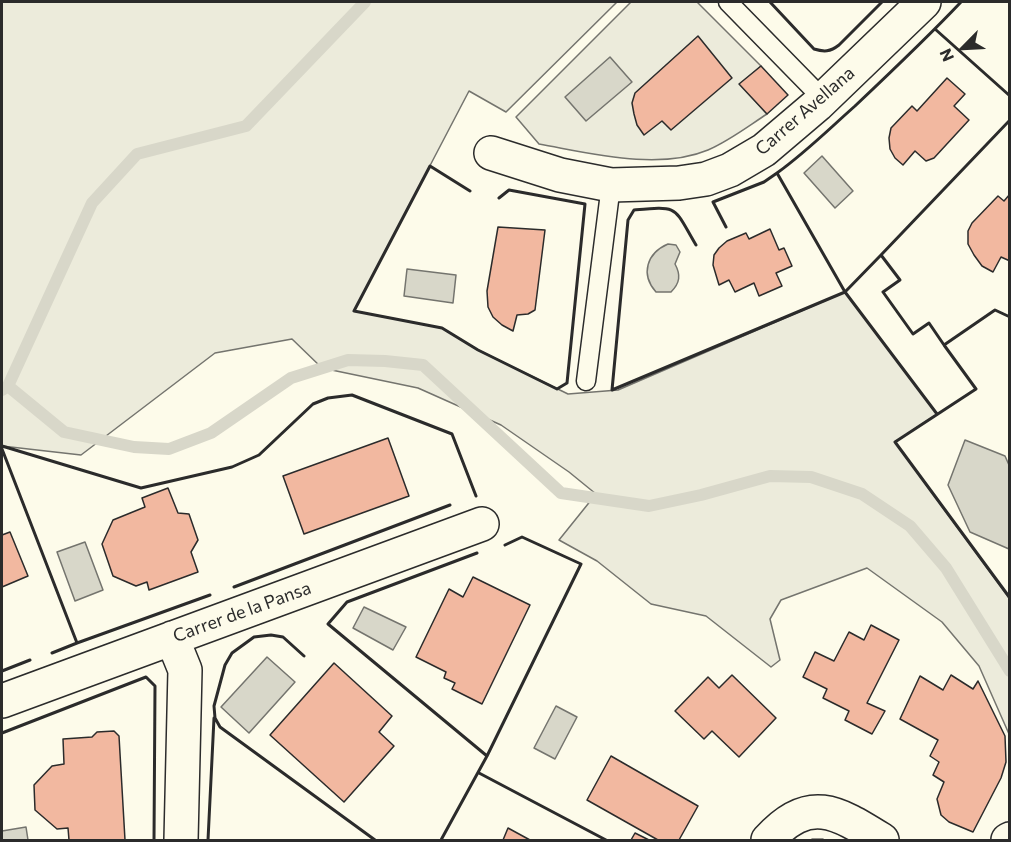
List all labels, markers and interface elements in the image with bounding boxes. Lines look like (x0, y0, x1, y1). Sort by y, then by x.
north arrow (933, 18, 993, 78)
text: N (935, 46, 957, 65)
street label: Carrer Avellana (751, 62, 859, 160)
street label: Carrer de la Pansa (170, 577, 314, 647)

